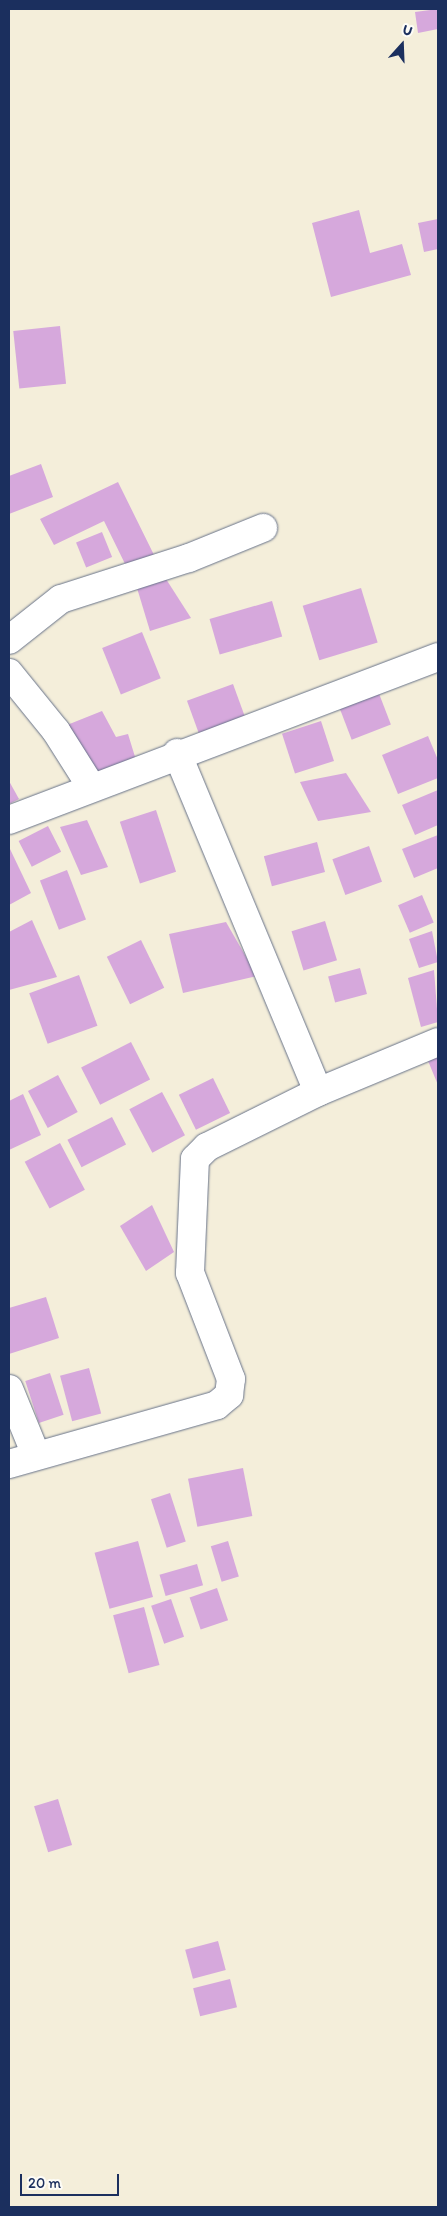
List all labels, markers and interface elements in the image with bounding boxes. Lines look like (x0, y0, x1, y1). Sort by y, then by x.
north arrow (377, 20, 427, 70)
text: U (400, 21, 415, 40)
scale bar (22, 2164, 121, 2196)
text: 20 m (28, 2174, 61, 2192)

